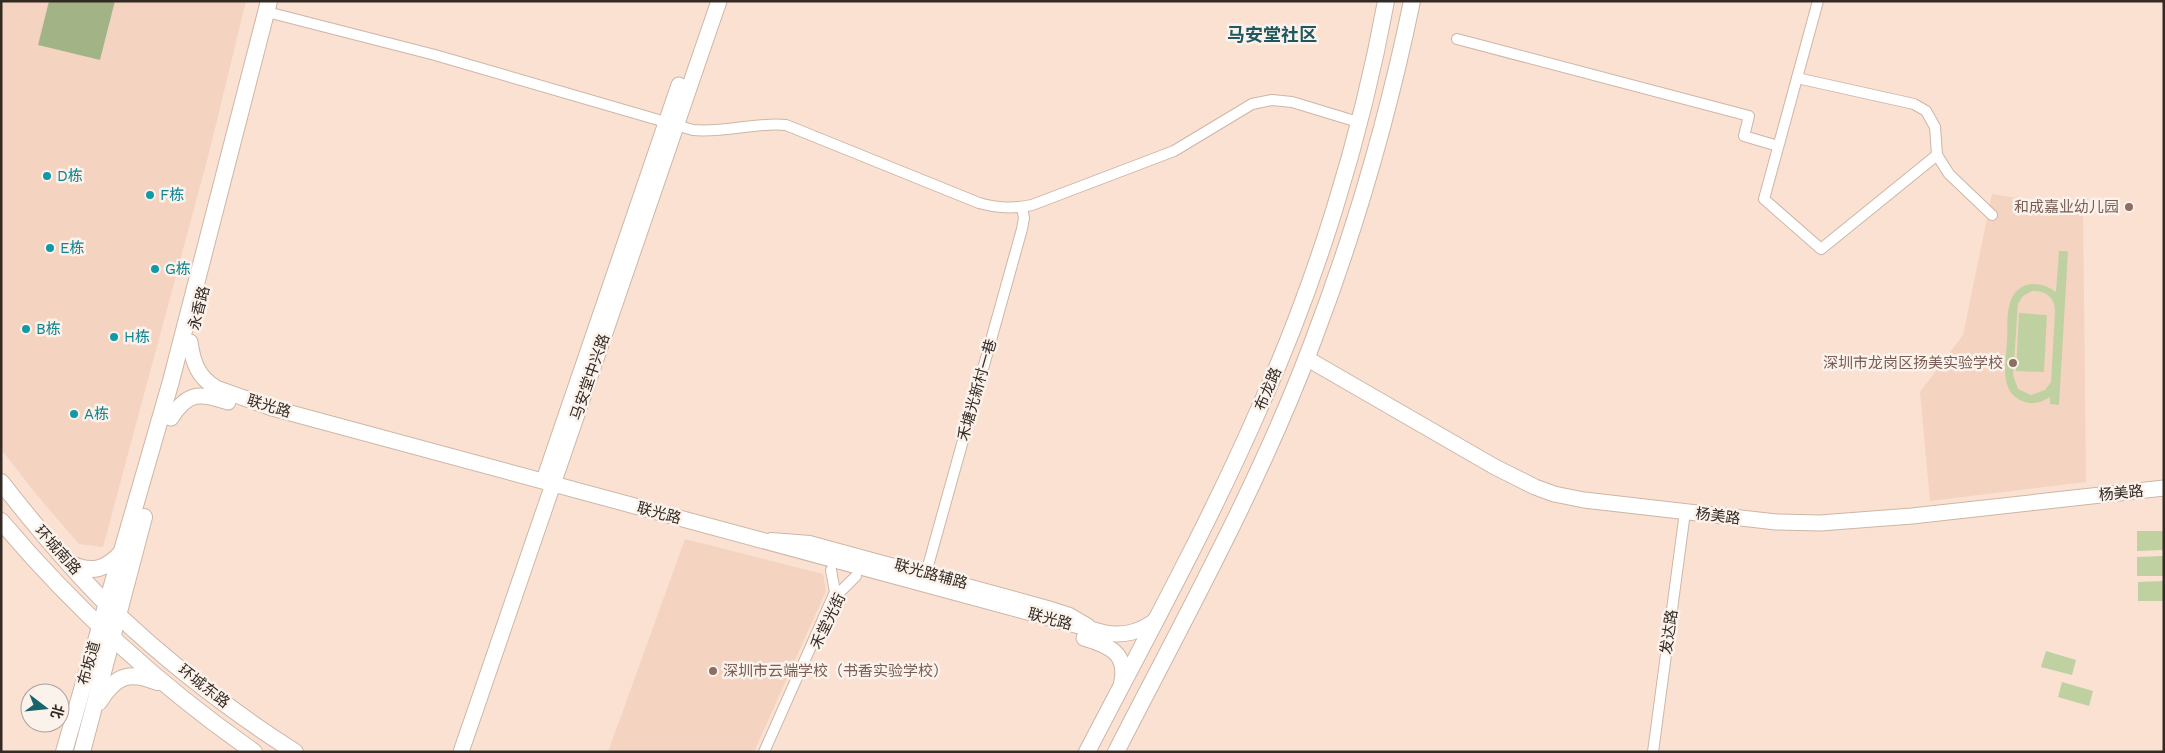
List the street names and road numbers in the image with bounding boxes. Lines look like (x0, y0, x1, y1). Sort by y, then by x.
street label: 永香路 (185, 284, 213, 332)
street label: 马安堂中兴路 (567, 332, 613, 422)
street label: 禾塘光新村一巷 (954, 337, 1000, 443)
street label: 布龙路 (1251, 365, 1285, 413)
street label: 联光路 (245, 391, 293, 421)
street label: 杨美路 (2098, 482, 2144, 504)
street label: 联光路 (635, 498, 683, 528)
street label: 杨美路 (1695, 504, 1741, 528)
street label: 环城南路 (31, 522, 85, 578)
street label: 联光路辅路 (892, 556, 970, 592)
street label: 禾堂光街 (807, 590, 849, 652)
street label: 联光路 (1026, 604, 1074, 634)
street label: 发达路 (1657, 608, 1681, 656)
street label: 布坂道 (74, 639, 104, 687)
street label: 环城东路 (175, 660, 233, 712)

